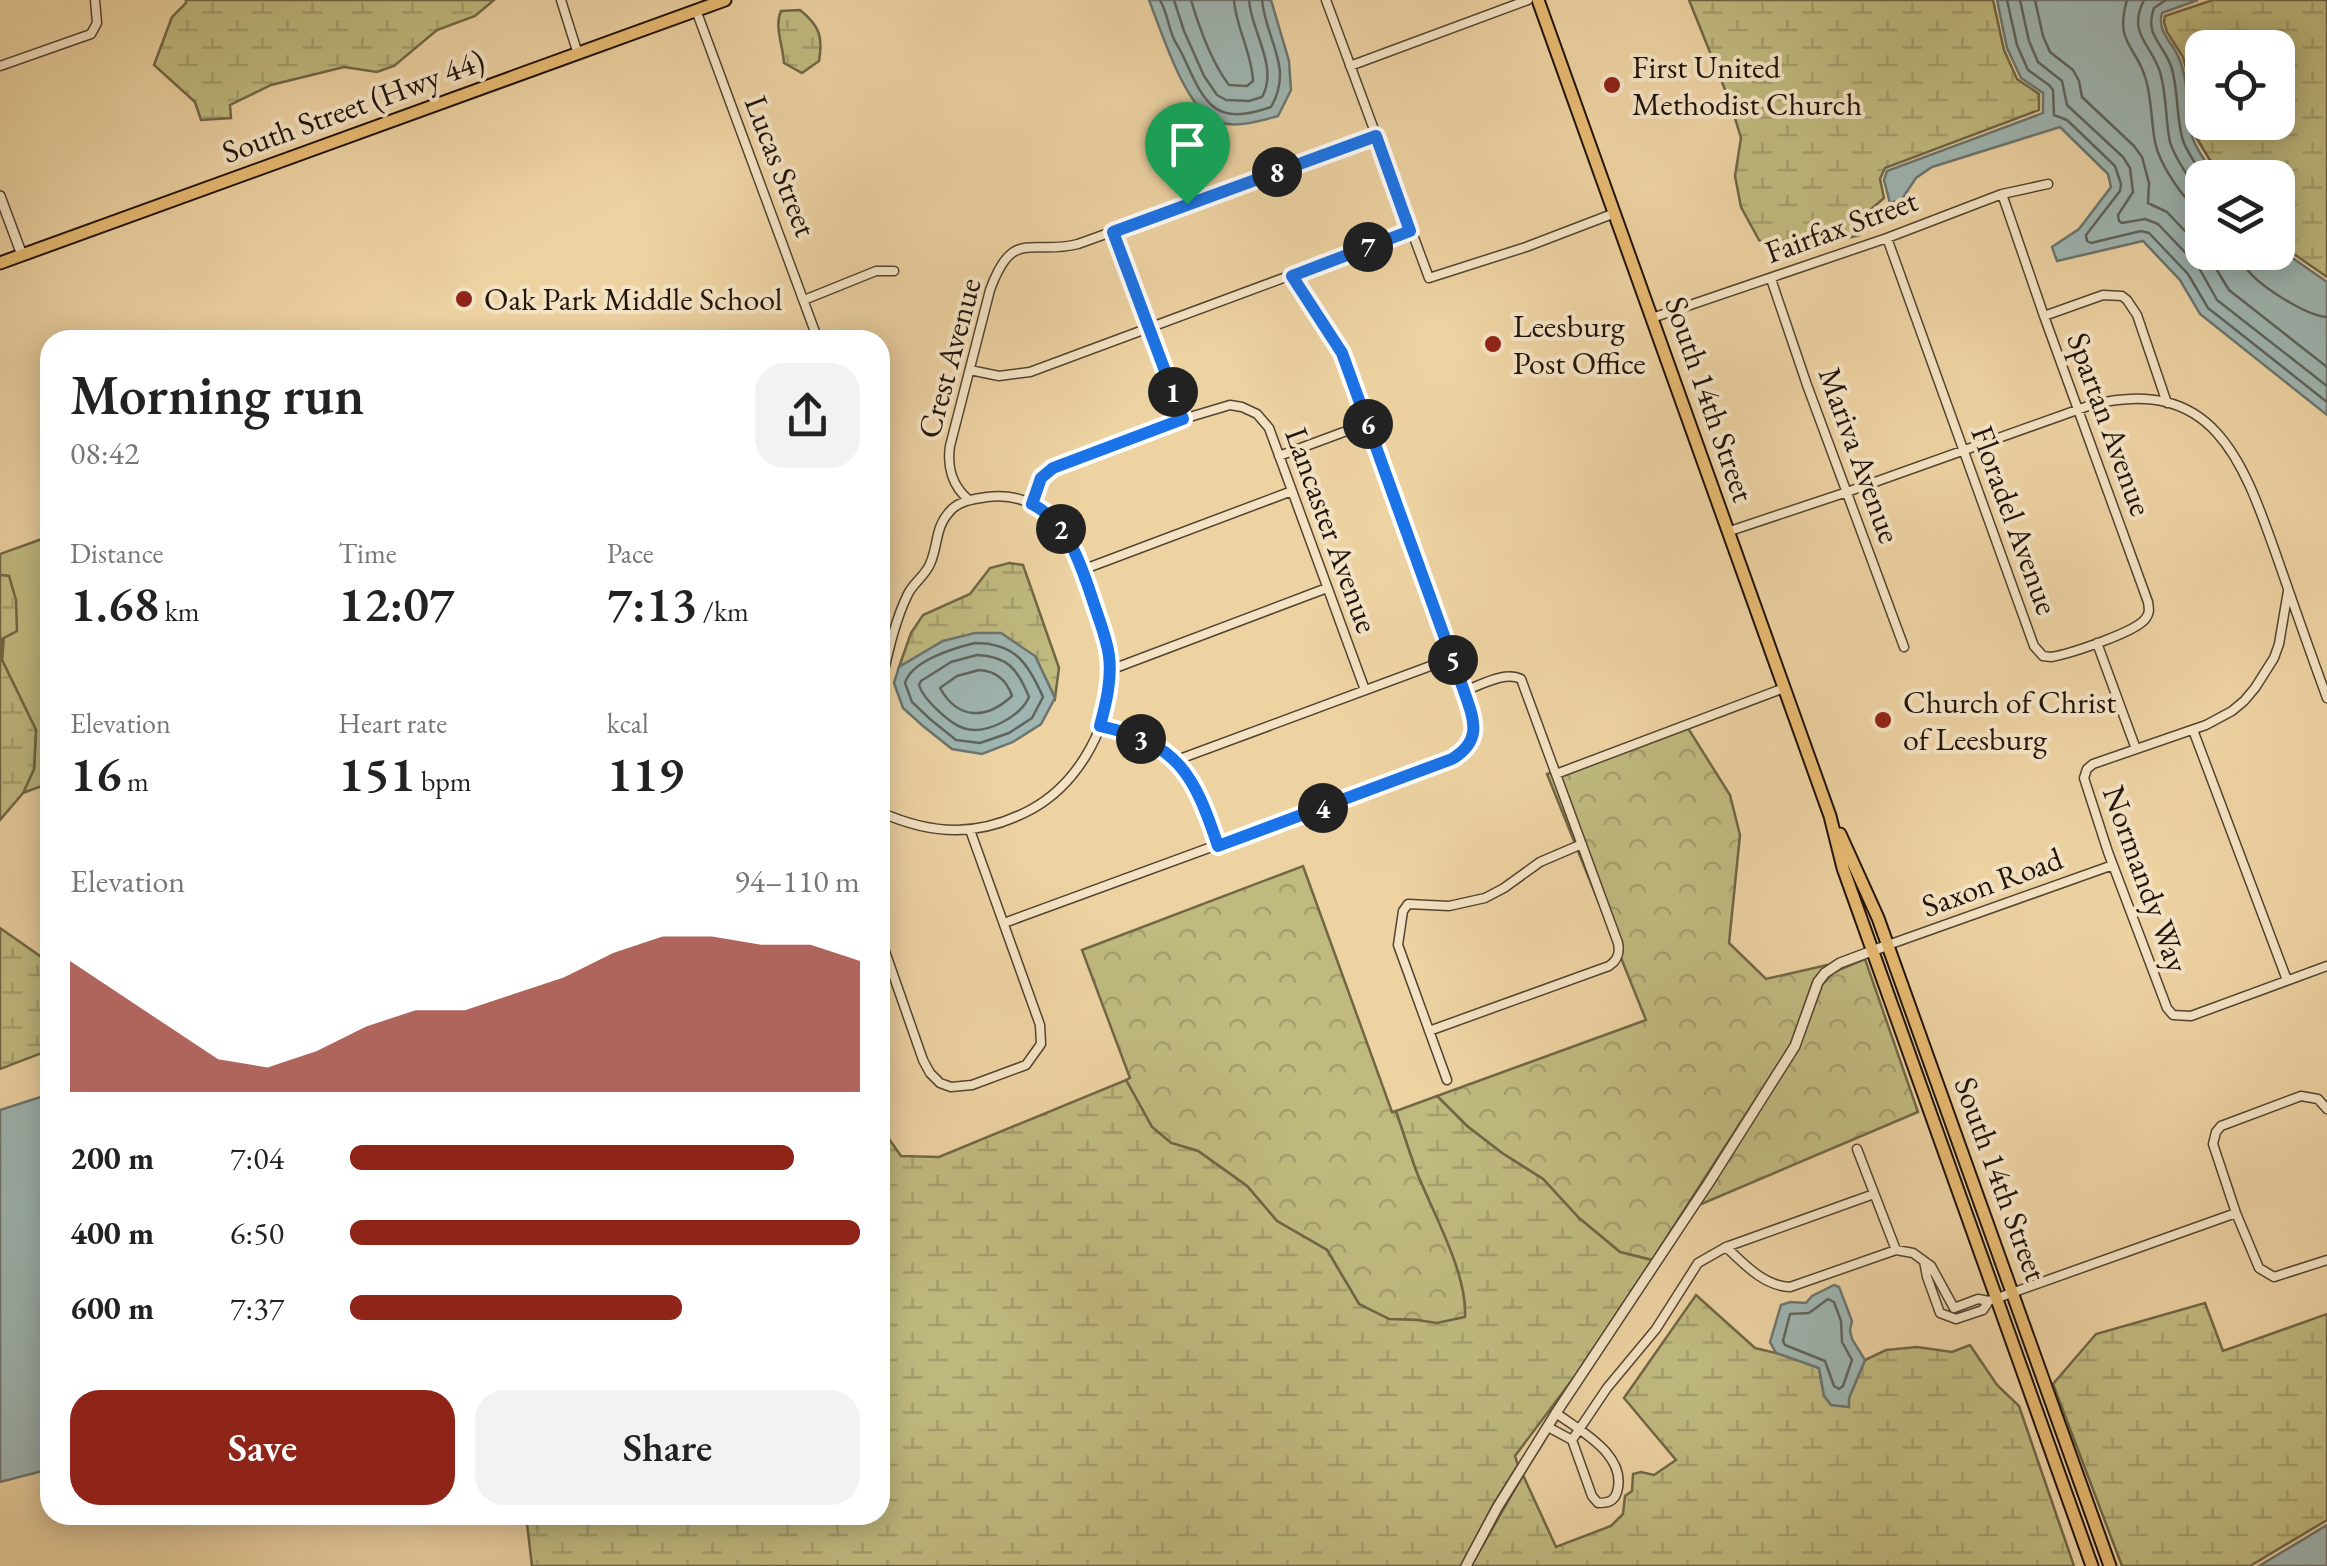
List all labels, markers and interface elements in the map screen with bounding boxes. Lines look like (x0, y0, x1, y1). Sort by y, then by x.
map controls (2185, 30, 2295, 270)
button: locate (2185, 30, 2295, 140)
street label: South Street (Hwy 44) (216, 39, 490, 173)
place label: First United Methodist Church (1632, 46, 1862, 125)
marker: First United Methodist Church (1601, 74, 1623, 96)
street label: Lucas Street (735, 89, 827, 243)
pin (1145, 102, 1230, 205)
icon: arrive (1160, 117, 1215, 172)
pin: 8 (1252, 147, 1302, 197)
text: 8 (1270, 154, 1284, 190)
button: layers (2185, 160, 2295, 270)
street label: Fairfax Street (1759, 179, 1923, 273)
pin: 7 (1343, 222, 1393, 272)
text: 7 (1361, 229, 1375, 265)
street label: Crest Avenue (907, 273, 991, 443)
place label: Oak Park Middle School (484, 278, 783, 320)
marker: Oak Park Middle School (453, 288, 475, 310)
street label: South 14th Street (1655, 291, 1765, 507)
place label: Leesburg Post Office (1513, 305, 1646, 384)
street label: Spartan Avenue (2057, 326, 2163, 522)
marker: Leesburg Post Office (1482, 333, 1504, 355)
text: Morning run (70, 359, 364, 430)
street label: Mariva Avenue (1809, 361, 1911, 549)
button: share (755, 363, 860, 468)
pin: 1 (1148, 367, 1198, 417)
text: 1 (1166, 374, 1180, 410)
pin: 6 (1343, 399, 1393, 449)
text: 6 (1361, 406, 1375, 442)
street label: Floradel Avenue (1961, 420, 2069, 620)
street label: Lancaster Avenue (1275, 422, 1389, 638)
text: 08:42 (70, 432, 139, 474)
pin: 2 (1036, 504, 1086, 554)
text: 2 (1054, 511, 1068, 547)
text: Distance (70, 535, 164, 571)
text: Time (338, 535, 397, 571)
text: Pace (607, 535, 654, 571)
text: 1.68 (70, 571, 159, 636)
text: 12:07 (338, 571, 454, 636)
text: 7:13 (607, 571, 697, 636)
text: km (159, 593, 200, 629)
text: /km (697, 593, 749, 629)
pin: 5 (1428, 635, 1478, 685)
text: 5 (1446, 642, 1460, 678)
place label: Church of Christ of Leesburg (1903, 681, 2116, 760)
text: Elevation (70, 705, 171, 741)
text: Heart rate (338, 705, 447, 741)
text: kcal (607, 705, 649, 741)
marker: Church of Christ of Leesburg (1872, 709, 1894, 731)
pin: 3 (1116, 714, 1166, 764)
text: 3 (1134, 721, 1148, 757)
text: 16 (70, 741, 121, 806)
text: 151 (338, 741, 415, 806)
text: 119 (607, 741, 684, 806)
text: m (121, 763, 149, 799)
text: bpm (415, 763, 472, 799)
street label: Normandy Way (2093, 780, 2200, 979)
pin: 4 (1298, 783, 1348, 833)
text: 4 (1316, 790, 1330, 826)
street label: Saxon Road (1916, 837, 2069, 927)
text: Elevation (70, 860, 185, 902)
text: 94–110 m (734, 860, 860, 902)
street label: South 14th Street (1945, 1071, 2057, 1287)
text: 200 m (70, 1137, 154, 1179)
text: 7:04 (230, 1137, 284, 1179)
text: 400 m (70, 1212, 154, 1254)
text: 6:50 (230, 1212, 284, 1254)
text: 600 m (70, 1287, 154, 1329)
text: 7:37 (230, 1287, 284, 1329)
button: Save (70, 1390, 455, 1505)
button: Share (475, 1390, 860, 1505)

